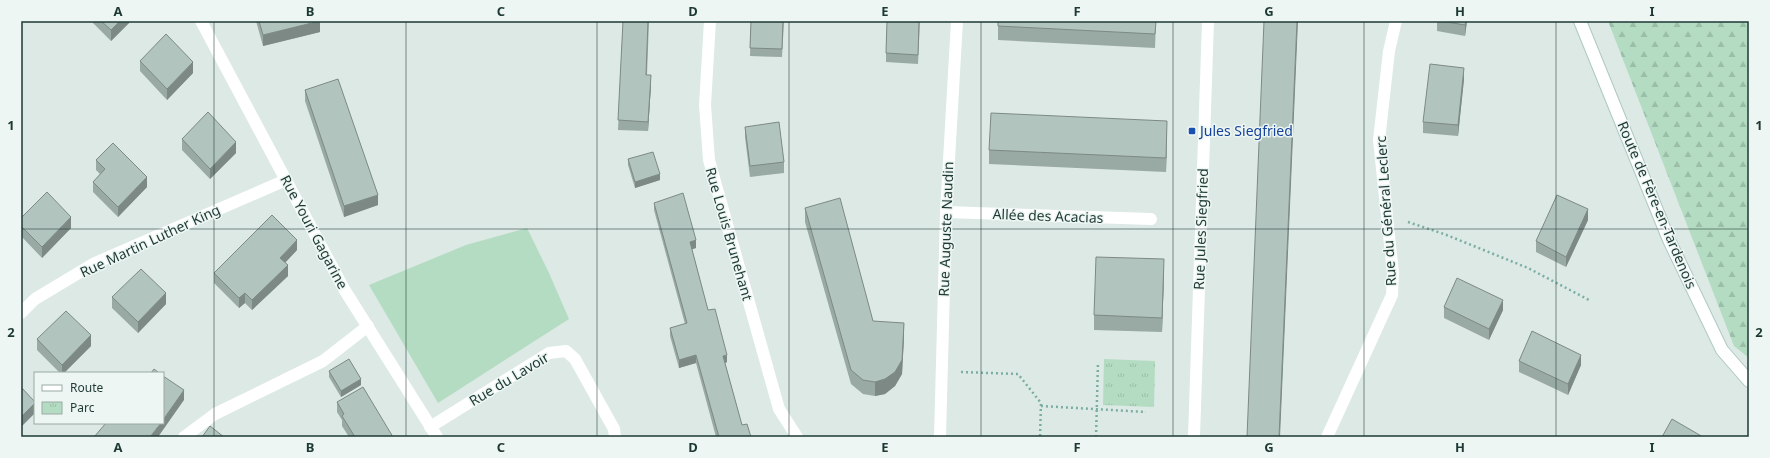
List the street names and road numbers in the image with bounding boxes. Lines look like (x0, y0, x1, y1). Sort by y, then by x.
street label: Route de Fère-en-Tardenois (1614, 118, 1702, 292)
street label: Rue du Général Leclerc (1371, 135, 1400, 287)
street label: Rue Auguste Naudin (934, 161, 957, 297)
street label: Rue Louis Brunehant (701, 165, 758, 303)
street label: Rue Jules Siegfried (1189, 168, 1212, 290)
street label: Rue Youri Gagarine (276, 171, 353, 292)
street label: Rue Martin Luther King (77, 200, 223, 281)
street label: Allée des Acacias (992, 204, 1104, 227)
street label: Rue du Lavoir (465, 347, 552, 410)

